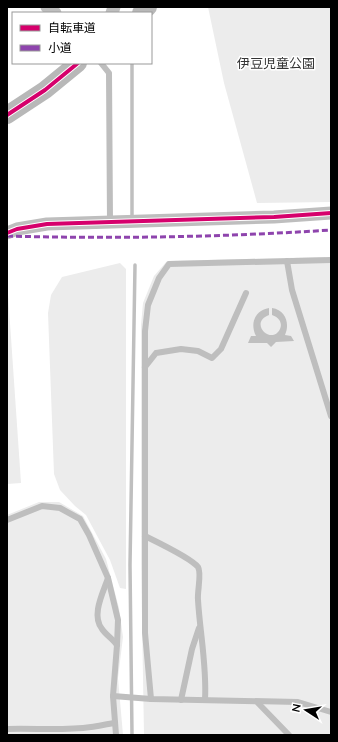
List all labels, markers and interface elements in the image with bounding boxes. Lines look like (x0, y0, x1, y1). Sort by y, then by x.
legend (12, 12, 152, 64)
text: 自転車道 (48, 20, 96, 36)
text: 小道 (48, 40, 72, 56)
park label: 伊豆児童公園 (237, 55, 315, 73)
north arrow (286, 690, 326, 730)
text: N (289, 702, 305, 714)

